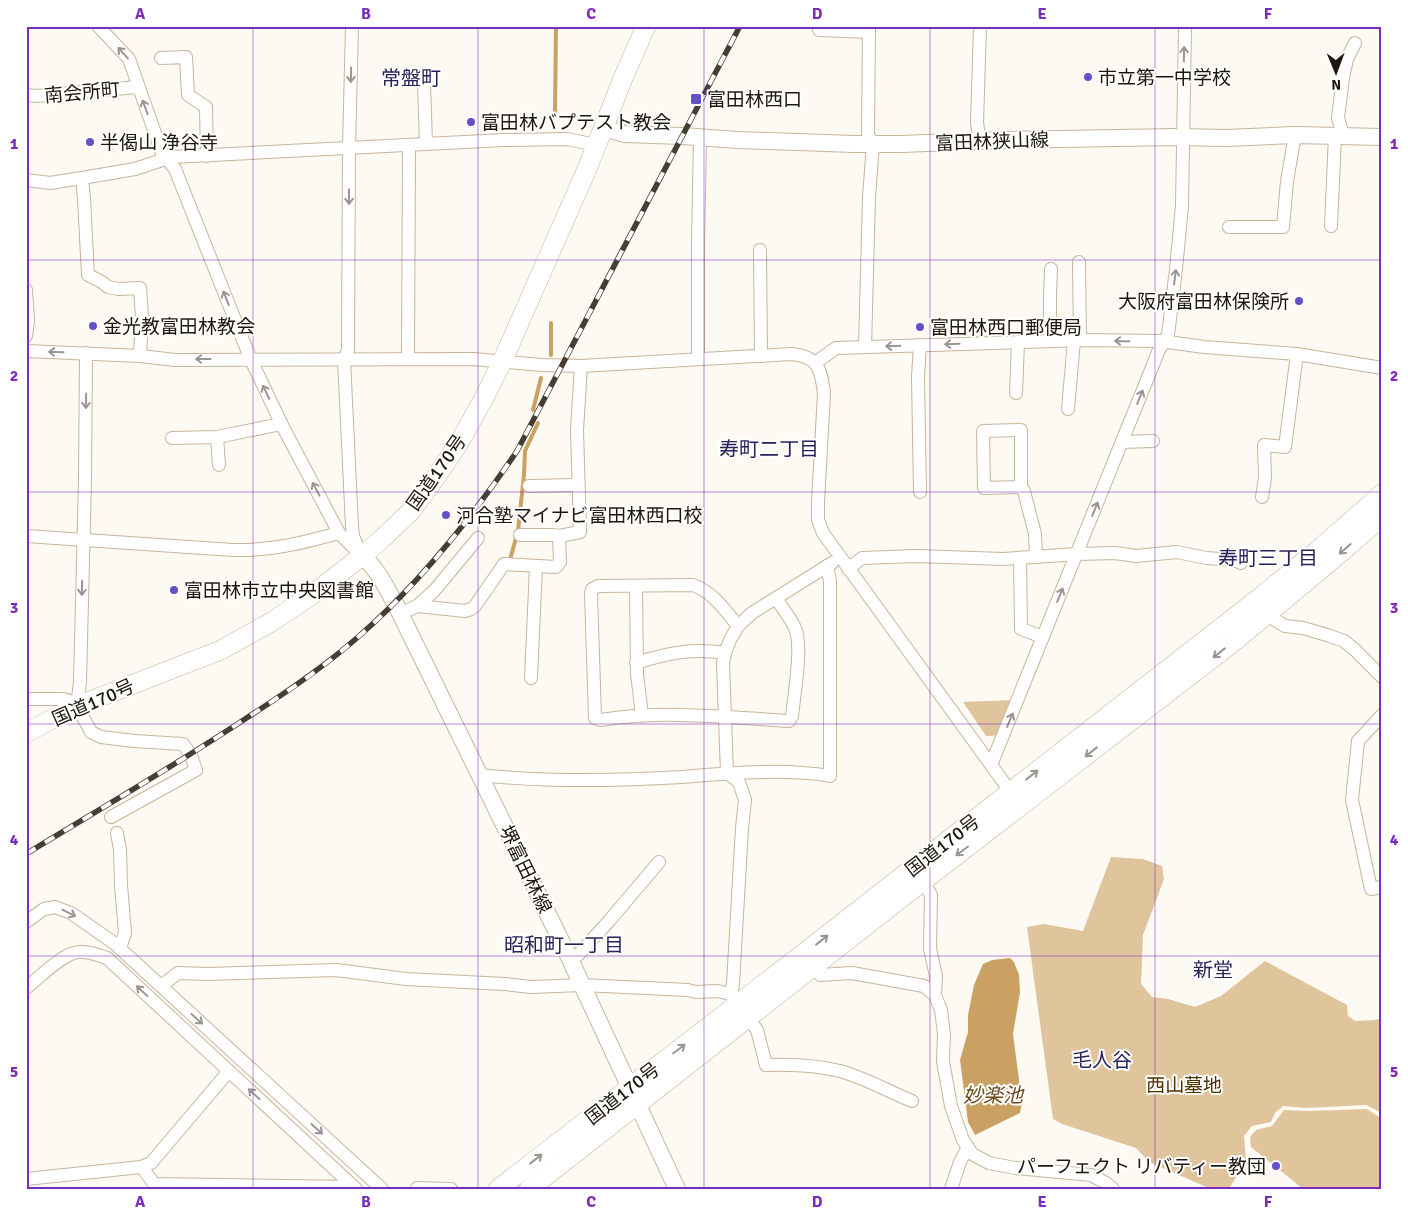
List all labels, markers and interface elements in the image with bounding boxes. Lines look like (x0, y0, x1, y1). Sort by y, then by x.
text: A (135, 4, 146, 24)
text: B (361, 4, 371, 24)
text: C (586, 4, 596, 24)
text: D (812, 4, 823, 24)
text: E (1037, 4, 1047, 24)
text: F (1264, 4, 1273, 24)
one-way arrow (1179, 46, 1189, 62)
one-way arrow (118, 47, 129, 60)
north arrow (1310, 48, 1360, 98)
one-way arrow (346, 66, 356, 83)
district label: 常盤町 (381, 66, 441, 91)
place label: 市立第一中学校 (1098, 66, 1231, 90)
marker: 市立第一中学校 (1082, 71, 1094, 83)
text: N (1331, 76, 1341, 93)
street label: 南会所町 (43, 78, 121, 108)
place label: 富田林西口 (707, 88, 802, 112)
marker: 富田林西口 (689, 92, 703, 106)
one-way arrow (140, 99, 149, 115)
place label: 富田林バプテスト教会 (481, 111, 671, 135)
marker: 富田林バプテスト教会 (465, 116, 477, 128)
street label: 富田林狭山線 (935, 128, 1049, 156)
place label: 半偈山 浄谷寺 (100, 131, 218, 155)
text: 1 (10, 134, 19, 154)
text: 1 (1390, 134, 1399, 154)
marker: 半偈山 浄谷寺 (84, 136, 96, 148)
one-way arrow (344, 188, 354, 205)
one-way arrow (1170, 269, 1180, 285)
place label: 大阪府富田林保険所 (1118, 290, 1289, 314)
one-way arrow (221, 291, 231, 306)
marker: 大阪府富田林保険所 (1293, 295, 1305, 307)
place label: 金光教富田林教会 (103, 315, 255, 339)
place label: 富田林西口郵便局 (930, 316, 1082, 340)
marker: 金光教富田林教会 (87, 320, 99, 332)
marker: 富田林西口郵便局 (914, 321, 926, 333)
one-way arrow (1114, 336, 1130, 345)
one-way arrow (944, 339, 960, 349)
one-way arrow (885, 341, 901, 351)
one-way arrow (49, 347, 65, 356)
one-way arrow (195, 354, 211, 364)
text: 2 (10, 366, 18, 386)
text: 2 (1390, 366, 1398, 386)
one-way arrow (261, 385, 271, 400)
one-way arrow (1136, 390, 1145, 405)
one-way arrow (81, 393, 90, 409)
street label: 国道170号 (402, 430, 472, 515)
district label: 寿町二丁目 (719, 437, 819, 462)
one-way arrow (311, 482, 321, 497)
one-way arrow (1091, 502, 1100, 517)
place label: 河合塾マイナビ富田林西口校 (456, 504, 703, 528)
marker: 河合塾マイナビ富田林西口校 (440, 509, 452, 521)
one-way arrow (1338, 544, 1351, 555)
district label: 寿町三丁目 (1218, 546, 1318, 571)
place label: 富田林市立中央図書館 (184, 579, 374, 603)
one-way arrow (77, 580, 87, 596)
marker: 富田林市立中央図書館 (168, 584, 180, 596)
one-way arrow (1056, 588, 1065, 603)
text: 3 (10, 598, 18, 618)
text: 3 (1390, 598, 1398, 618)
one-way arrow (1213, 647, 1226, 658)
street label: 国道170号 (48, 674, 138, 732)
one-way arrow (1006, 712, 1015, 727)
one-way arrow (1085, 746, 1098, 757)
one-way arrow (1025, 769, 1038, 780)
street label: 国道170号 (901, 809, 985, 882)
street label: 堺富田林線 (493, 821, 557, 917)
text: 4 (10, 830, 19, 850)
text: 4 (1390, 830, 1399, 850)
one-way arrow (956, 846, 969, 857)
one-way arrow (61, 908, 76, 918)
district label: 昭和町一丁目 (504, 933, 624, 958)
one-way arrow (815, 934, 828, 945)
district label: 新堂 (1193, 958, 1233, 983)
one-way arrow (136, 985, 148, 997)
one-way arrow (190, 1013, 203, 1025)
one-way arrow (672, 1044, 685, 1055)
district label: 毛人谷 (1072, 1048, 1132, 1073)
street label: 国道170号 (581, 1057, 665, 1130)
text: 5 (10, 1062, 18, 1082)
text: 5 (1390, 1062, 1398, 1082)
park label: 西山墓地 (1146, 1074, 1222, 1098)
water label: 妙楽池 (963, 1083, 1025, 1108)
one-way arrow (248, 1088, 261, 1100)
one-way arrow (310, 1123, 323, 1135)
one-way arrow (529, 1154, 543, 1164)
place label: パーフェクト リバティー教団 (1017, 1155, 1266, 1179)
marker: パーフェクト リバティー教団 (1270, 1160, 1282, 1172)
text: A (135, 1192, 146, 1212)
text: B (361, 1192, 371, 1212)
text: C (586, 1192, 596, 1212)
text: D (812, 1192, 823, 1212)
text: E (1037, 1192, 1047, 1212)
text: F (1264, 1192, 1273, 1212)

